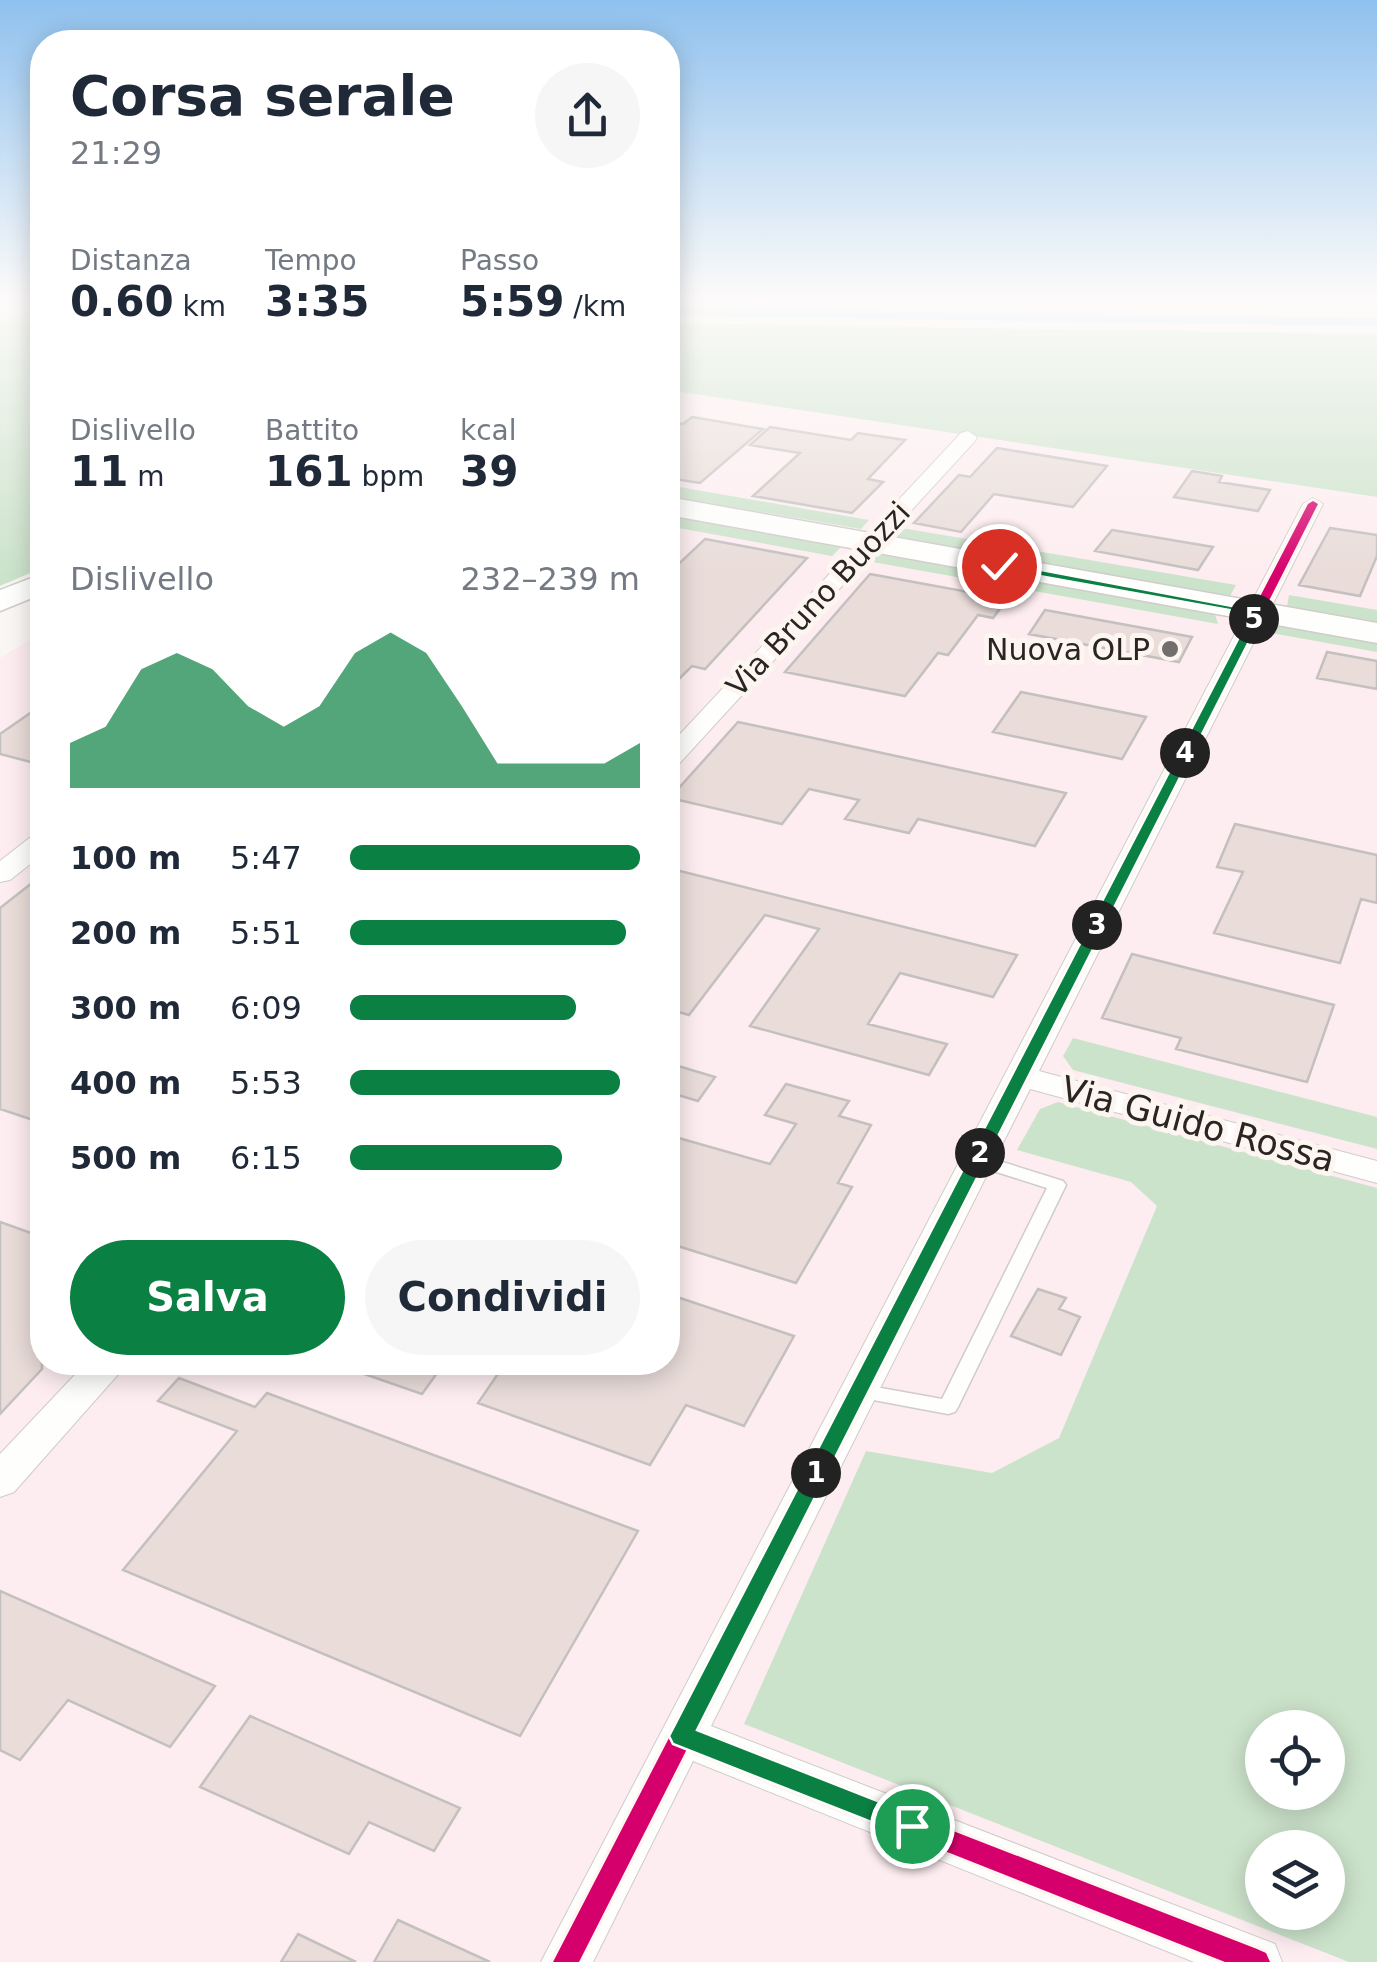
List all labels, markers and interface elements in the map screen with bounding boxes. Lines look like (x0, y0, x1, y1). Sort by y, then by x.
button: share (535, 63, 640, 168)
text: Corsa serale (70, 64, 455, 128)
text: 21:29 (70, 134, 162, 172)
text: Distanza (70, 244, 192, 277)
text: Tempo (265, 244, 357, 277)
text: Passo (460, 244, 539, 277)
text: 0.60 (70, 277, 174, 326)
text: 3:35 (265, 277, 369, 326)
text: 5:59 (460, 277, 564, 326)
text: km (174, 290, 226, 323)
text: /km (564, 290, 626, 323)
text: Dislivello (70, 414, 196, 447)
text: Battito (265, 414, 359, 447)
text: kcal (460, 414, 517, 447)
text: 11 (70, 447, 128, 496)
text: 161 (265, 447, 353, 496)
text: 39 (460, 447, 518, 496)
text: m (128, 460, 165, 493)
text: bpm (353, 460, 424, 493)
street label: Via Bruno Buozzi (719, 495, 917, 703)
pin (957, 524, 1042, 609)
icon: check (972, 539, 1027, 594)
text: Dislivello (70, 560, 214, 598)
text: 232–239 m (461, 560, 640, 598)
pin: 5 (1229, 594, 1279, 644)
text: 5 (1244, 602, 1264, 635)
place label: Nuova OLP (986, 632, 1150, 667)
marker: Nuova OLP (1159, 638, 1181, 660)
pin: 4 (1160, 728, 1210, 778)
text: 4 (1175, 736, 1195, 769)
text: 100 m (70, 839, 181, 877)
text: 5:47 (230, 839, 302, 877)
pin: 3 (1072, 900, 1122, 950)
text: 3 (1087, 908, 1107, 941)
text: 200 m (70, 914, 181, 952)
text: 5:51 (230, 914, 302, 952)
text: 300 m (70, 989, 181, 1027)
text: 6:09 (230, 989, 302, 1027)
text: 400 m (70, 1064, 181, 1102)
text: 5:53 (230, 1064, 302, 1102)
street label: Via Guido Rossa (1057, 1068, 1339, 1180)
pin: 2 (955, 1128, 1005, 1178)
text: 2 (970, 1136, 990, 1169)
text: 500 m (70, 1139, 181, 1177)
text: 6:15 (230, 1139, 302, 1177)
button: Salva (70, 1240, 345, 1355)
button: Condividi (365, 1240, 640, 1355)
pin: 1 (791, 1448, 841, 1498)
text: 1 (806, 1456, 826, 1489)
map controls (1245, 1710, 1345, 1930)
button: locate (1245, 1710, 1345, 1810)
pin (870, 1784, 955, 1869)
icon: arrive (885, 1799, 940, 1854)
button: layers (1245, 1830, 1345, 1930)

